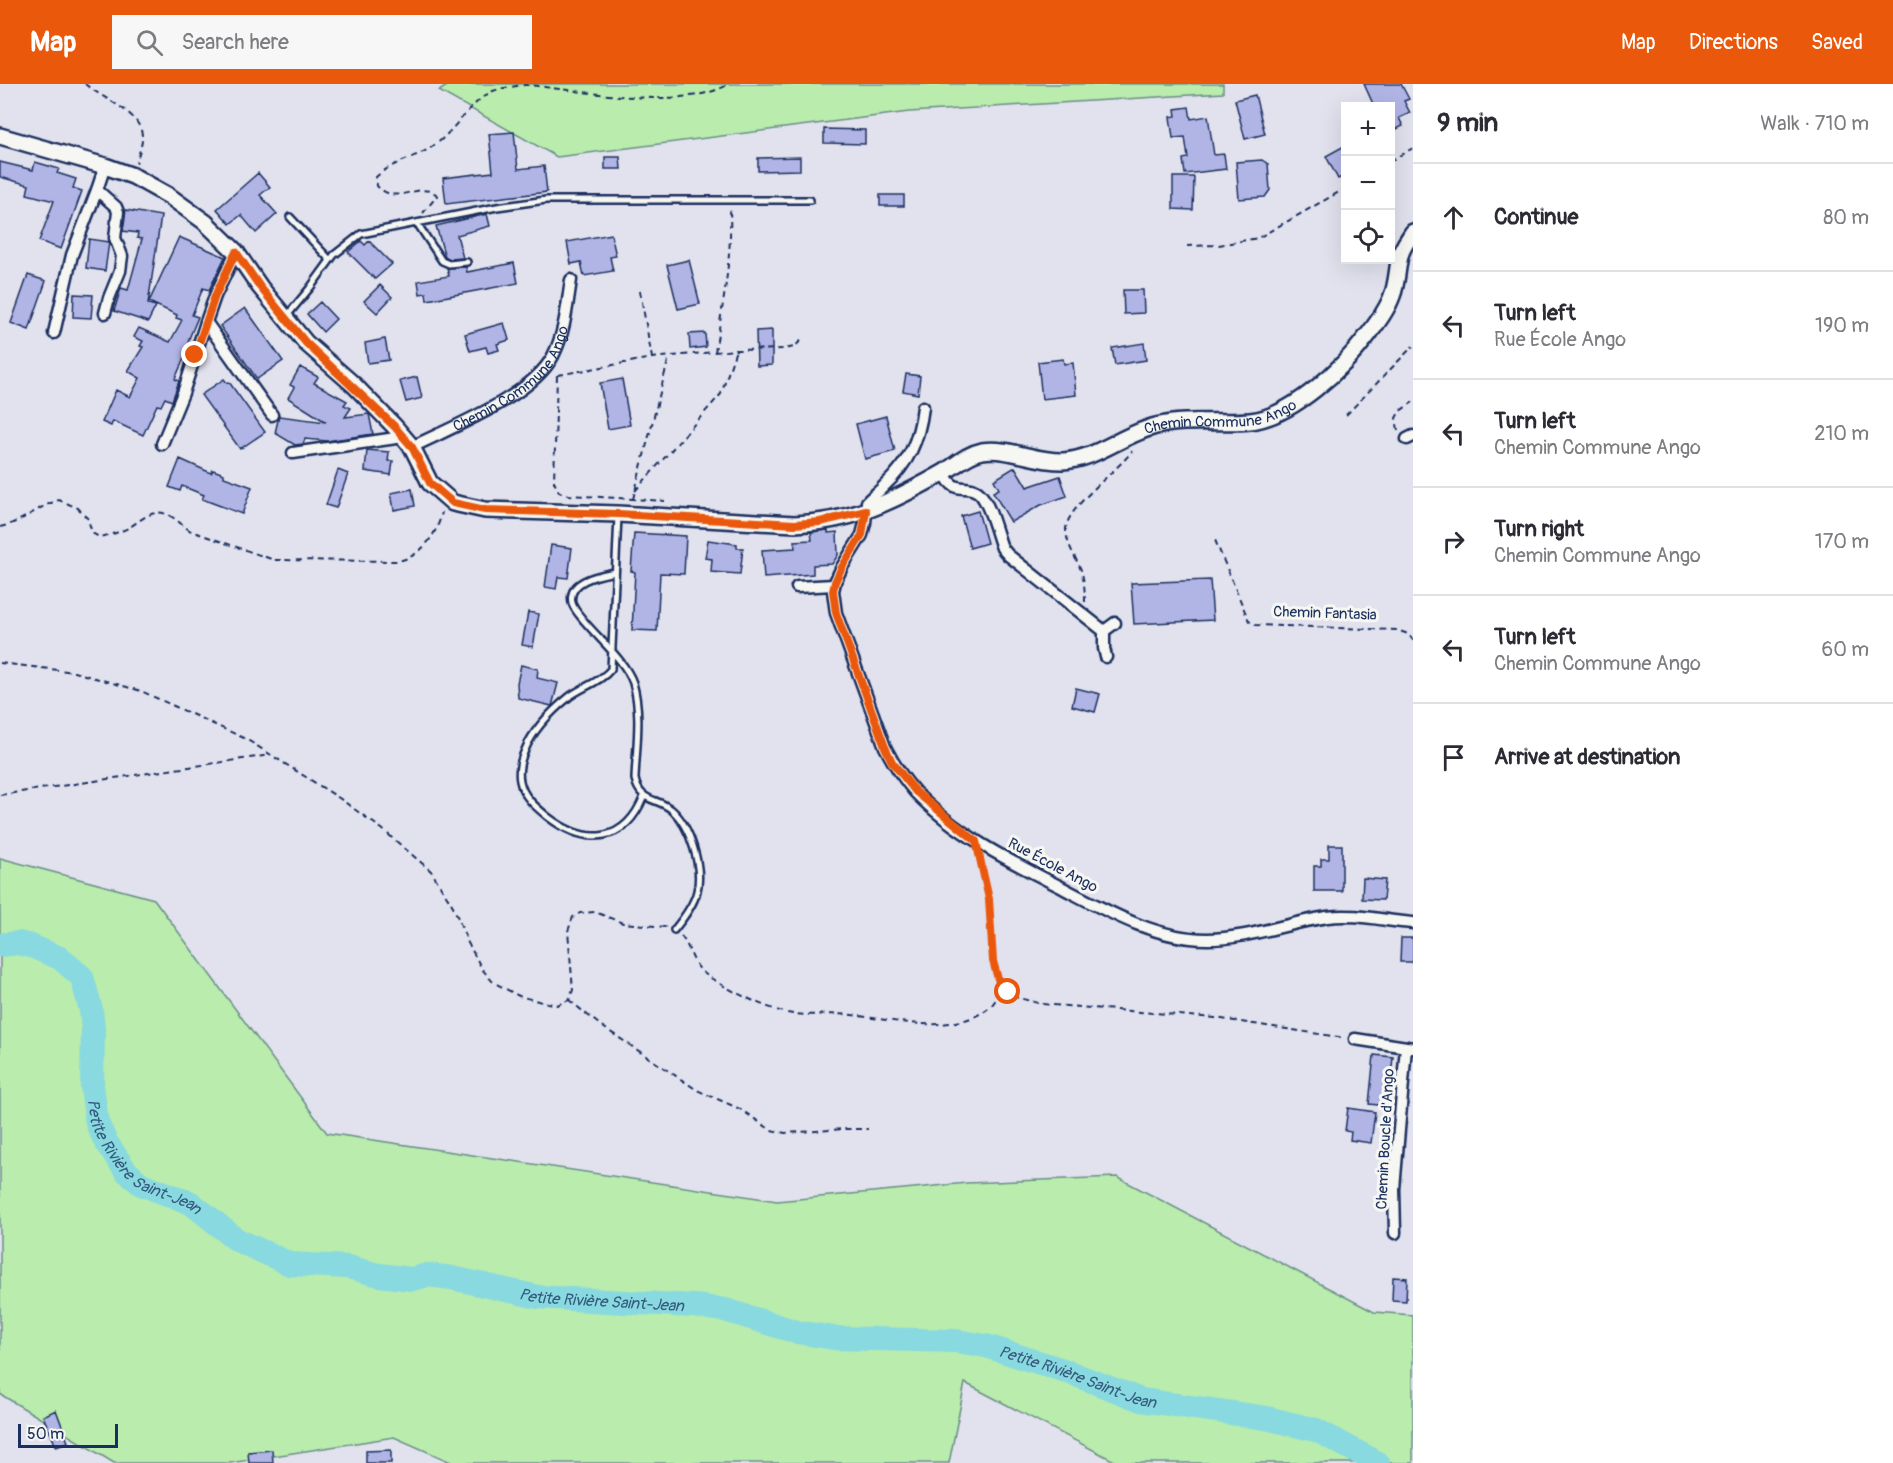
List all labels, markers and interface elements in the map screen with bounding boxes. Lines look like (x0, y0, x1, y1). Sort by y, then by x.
search box (112, 15, 532, 69)
text: Map (30, 25, 76, 60)
icon: search (133, 26, 166, 59)
text: Search here (181, 28, 289, 56)
text: Map (1621, 29, 1656, 56)
text: Directions (1689, 29, 1778, 56)
text: Saved (1811, 29, 1863, 56)
map controls (1341, 102, 1395, 264)
button: + (1341, 102, 1395, 156)
text: 9 min (1437, 107, 1498, 139)
text: Walk · 710 m (1760, 111, 1869, 136)
button: − (1341, 156, 1395, 210)
icon: ahead (1437, 201, 1470, 234)
text: Continue (1494, 203, 1578, 231)
text: 80 m (1823, 205, 1869, 230)
button: locate (1341, 210, 1395, 264)
text: Turn left (1494, 299, 1576, 327)
icon: left (1437, 309, 1470, 342)
text: 190 m (1815, 313, 1869, 338)
street label: Chemin Commune Ango (450, 324, 573, 436)
text: Rue École Ango (1494, 327, 1626, 352)
route end (181, 341, 207, 367)
street label: Chemin Commune Ango (1142, 396, 1300, 439)
text: Turn left (1494, 407, 1576, 435)
icon: left (1437, 417, 1470, 450)
text: 210 m (1814, 421, 1869, 446)
text: Chemin Commune Ango (1494, 435, 1701, 460)
text: Turn right (1494, 515, 1584, 543)
icon: right (1437, 525, 1470, 558)
text: 170 m (1815, 529, 1869, 554)
text: Chemin Commune Ango (1494, 543, 1701, 568)
street label: Chemin Fantasia (1273, 602, 1377, 625)
text: Turn left (1494, 623, 1576, 651)
icon: left (1437, 633, 1470, 666)
text: 60 m (1822, 637, 1869, 662)
text: Chemin Commune Ango (1494, 651, 1701, 676)
icon: arrive (1437, 741, 1470, 774)
text: Arrive at destination (1494, 743, 1680, 771)
street label: Rue École Ango (1005, 834, 1101, 897)
route start (994, 978, 1020, 1004)
street label: Chemin Boucle d'Ango (1372, 1068, 1399, 1210)
water label: Petite Rivière Saint-Jean (83, 1098, 206, 1219)
water label: Petite Rivière Saint-Jean (517, 1284, 685, 1316)
water label: Petite Rivière Saint-Jean (996, 1342, 1158, 1413)
scale bar (18, 1421, 118, 1448)
text: 50 m (27, 1424, 64, 1444)

